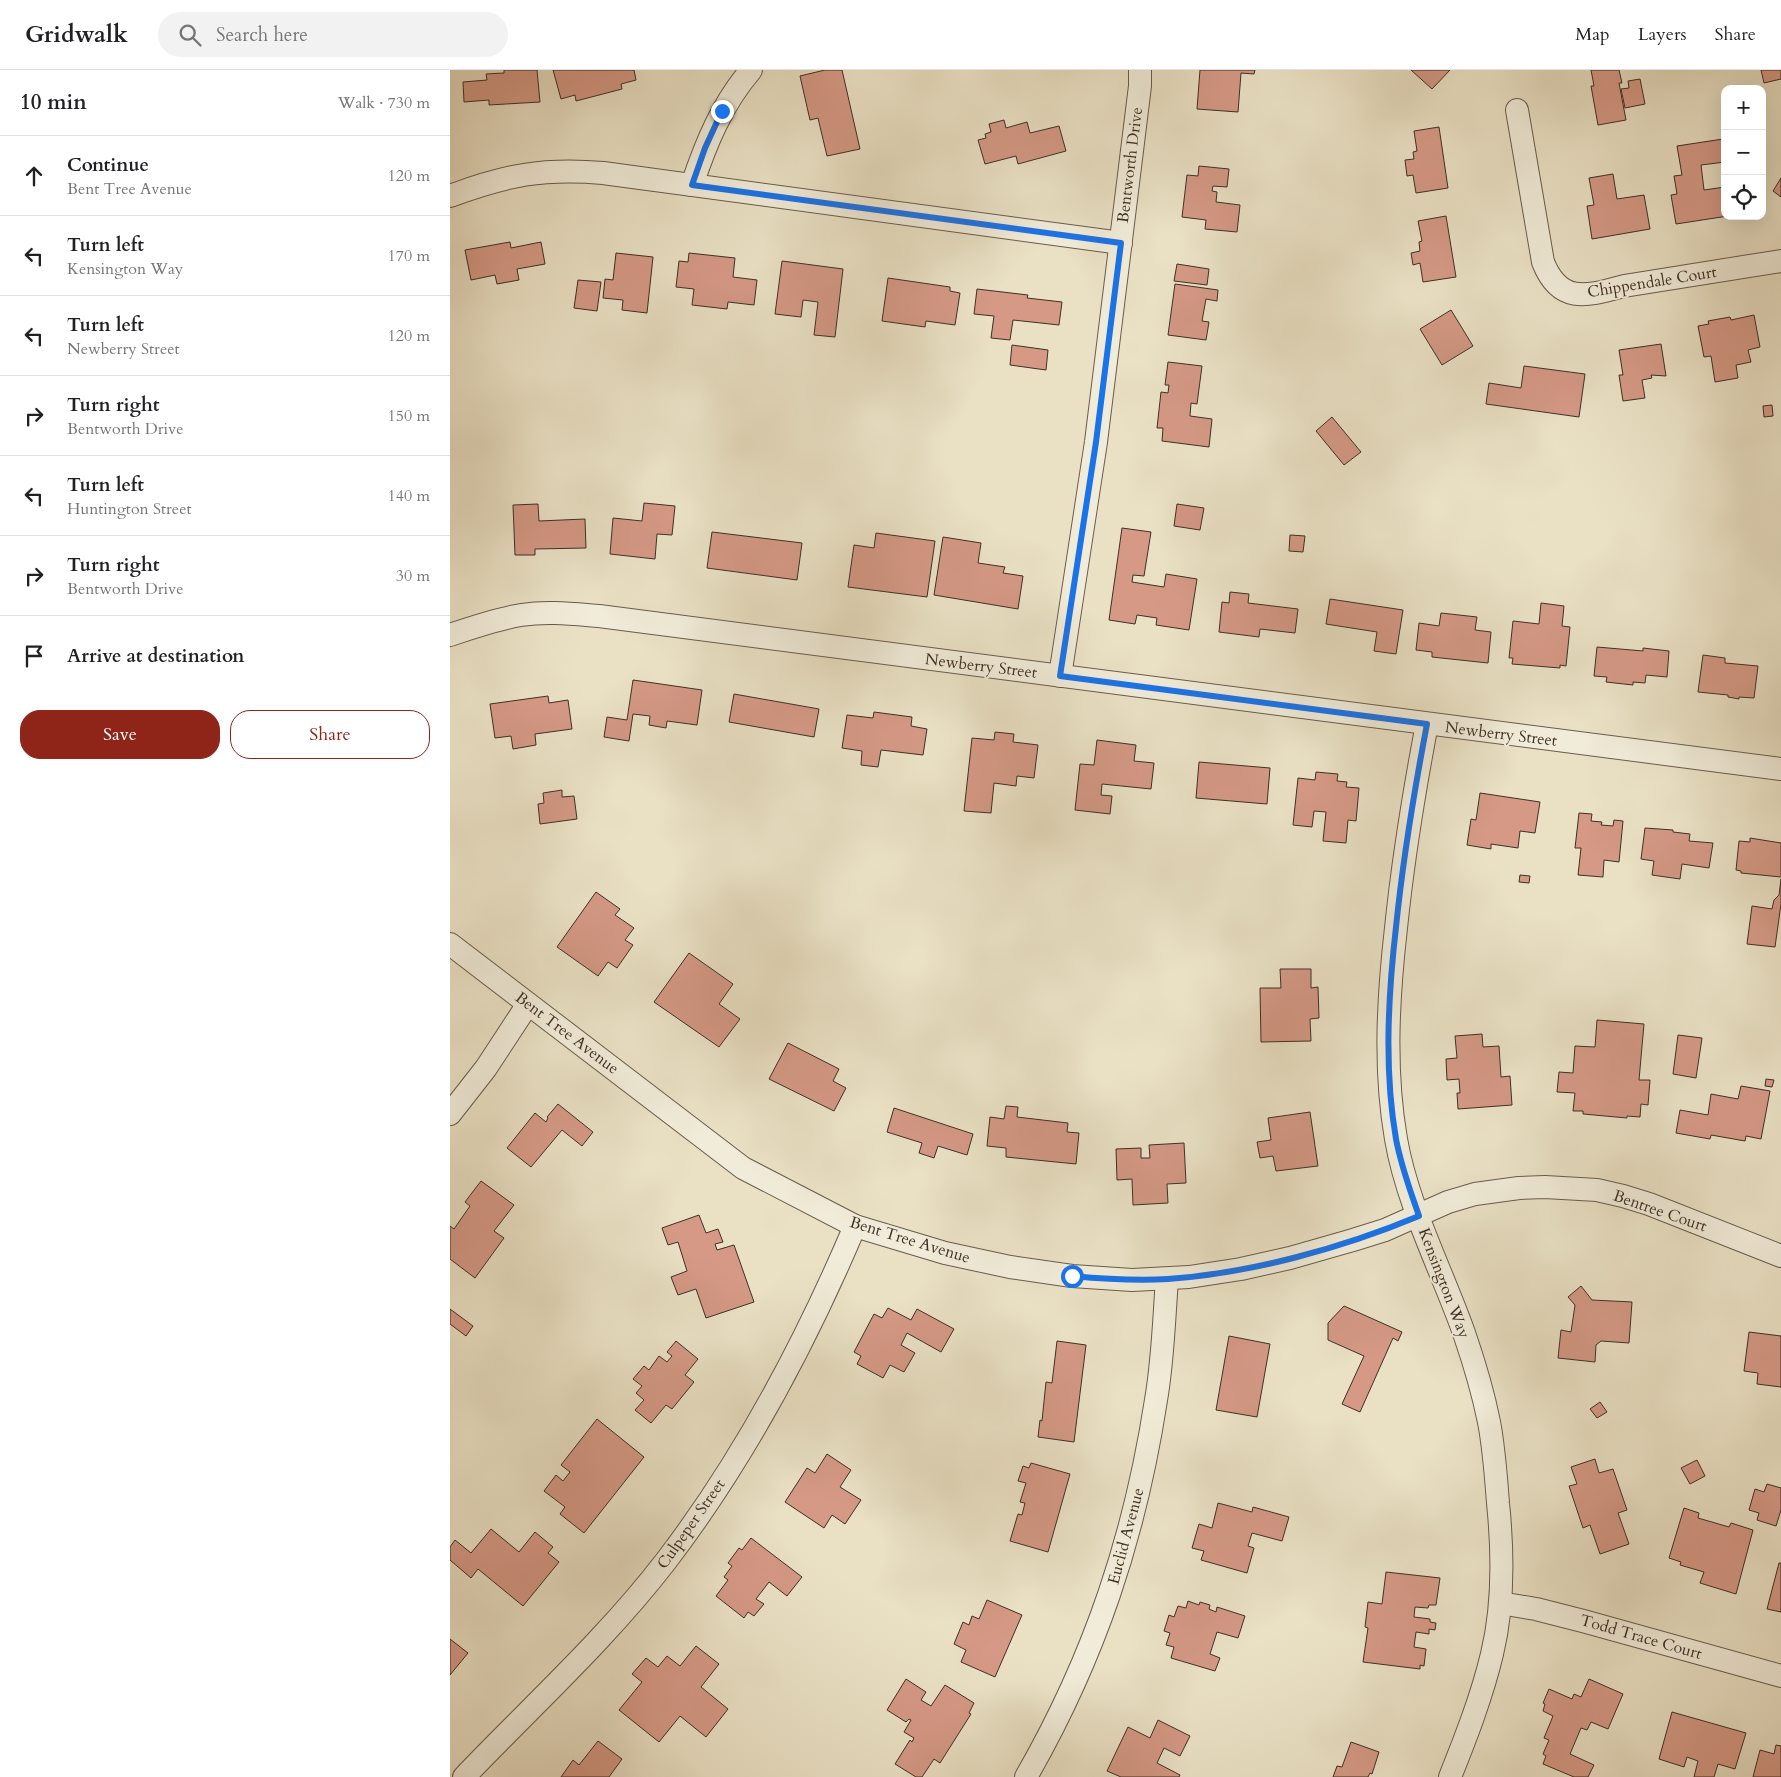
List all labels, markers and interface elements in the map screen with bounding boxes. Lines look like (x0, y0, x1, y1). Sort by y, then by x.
search box (158, 12, 508, 57)
text: Gridwalk (25, 18, 128, 51)
icon: search (176, 21, 204, 49)
text: Search here (216, 22, 308, 48)
text: Map (1575, 22, 1610, 47)
text: Layers (1638, 22, 1687, 47)
text: Share (1715, 22, 1756, 47)
map controls (1721, 85, 1766, 220)
button: + (1721, 85, 1766, 130)
text: 10 min (20, 88, 87, 117)
text: Walk · 730 m (338, 92, 430, 114)
route end (711, 100, 734, 123)
street label: Bentworth Drive (1112, 106, 1148, 224)
button: − (1721, 130, 1766, 175)
text: Continue (67, 152, 149, 178)
icon: ahead (20, 162, 48, 190)
text: 120 m (388, 165, 430, 187)
button: locate (1721, 175, 1766, 220)
text: Bent Tree Avenue (67, 178, 192, 200)
text: Turn left (67, 232, 144, 258)
icon: left (20, 242, 48, 270)
text: 170 m (388, 245, 430, 267)
text: Kensington Way (67, 258, 183, 280)
street label: Chippendale Court (1586, 261, 1718, 303)
text: Turn left (67, 312, 144, 338)
icon: left (20, 322, 48, 350)
text: 120 m (388, 325, 430, 347)
text: Newberry Street (67, 338, 180, 360)
text: Turn right (67, 392, 159, 418)
icon: right (20, 402, 48, 430)
text: 150 m (388, 405, 430, 427)
text: Bentworth Drive (67, 418, 183, 440)
text: Turn left (67, 472, 144, 498)
icon: left (20, 482, 48, 510)
text: 140 m (388, 485, 430, 507)
text: Huntington Street (67, 498, 191, 520)
text: Turn right (67, 552, 159, 578)
icon: right (20, 562, 48, 590)
text: 30 m (396, 565, 430, 587)
text: Bentworth Drive (67, 578, 183, 600)
icon: arrive (20, 642, 48, 670)
text: Arrive at destination (67, 643, 244, 669)
street label: Newberry Street (924, 648, 1038, 684)
button: Save (20, 710, 220, 759)
button: Share (230, 710, 430, 759)
street label: Newberry Street (1444, 716, 1558, 752)
street label: Bent Tree Avenue (511, 987, 623, 1079)
street label: Bentree Court (1610, 1185, 1710, 1237)
street label: Bent Tree Avenue (847, 1211, 973, 1269)
street label: Kensington Way (1413, 1225, 1475, 1342)
route start (1061, 1265, 1084, 1288)
street label: Culpeper Street (652, 1475, 730, 1573)
street label: Euclid Avenue (1103, 1485, 1149, 1587)
street label: Todd Trace Court (1578, 1609, 1704, 1665)

